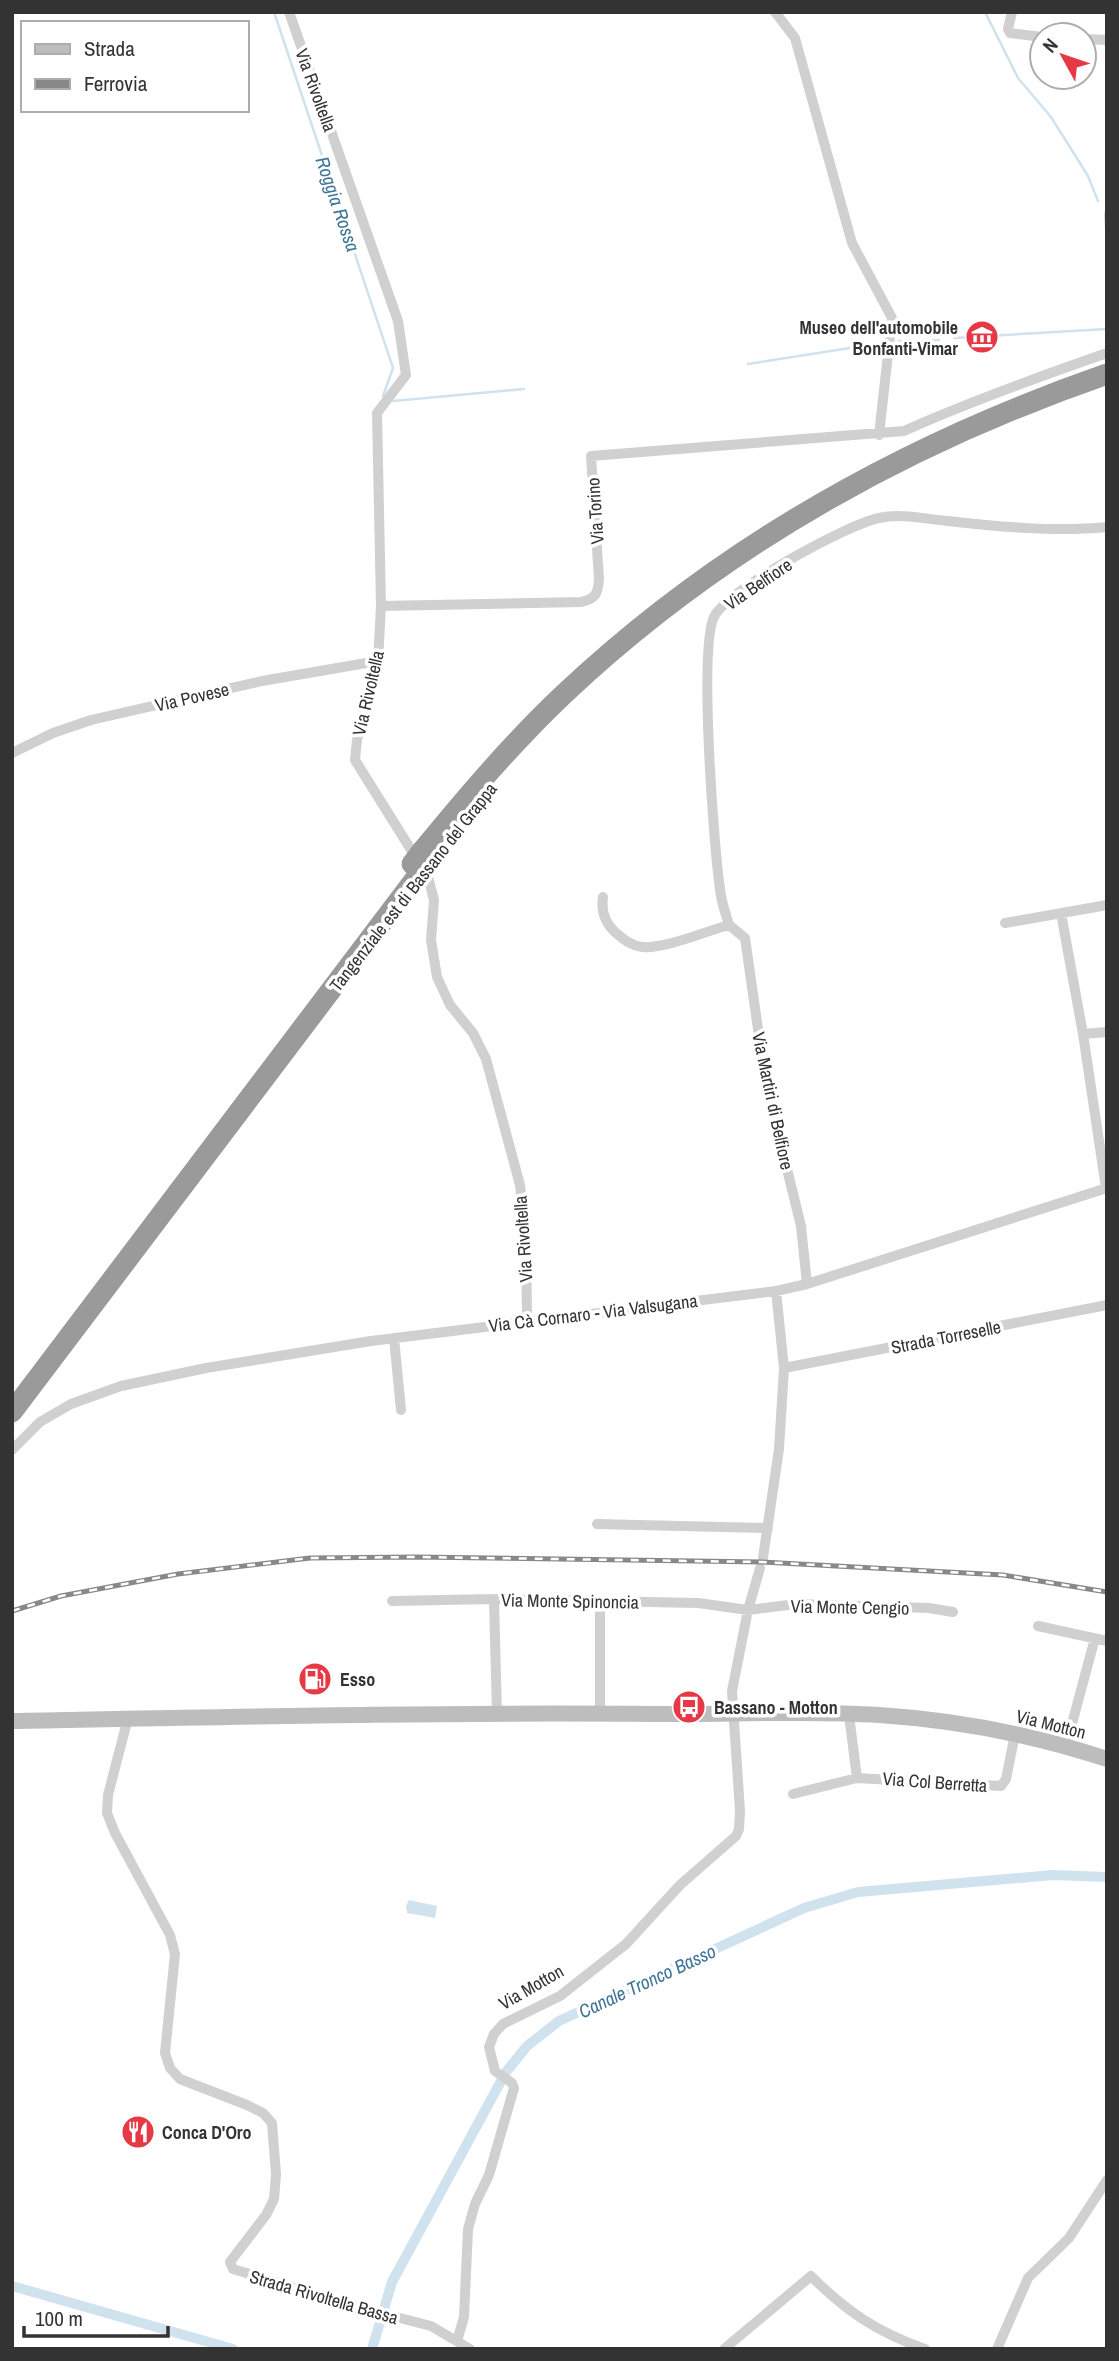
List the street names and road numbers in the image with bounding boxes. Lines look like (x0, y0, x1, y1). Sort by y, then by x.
street label: Via Rivoltella (289, 45, 343, 135)
street label: Via Torino (580, 477, 610, 545)
street label: Via Belfiore (719, 552, 797, 616)
street label: Via Rivoltella (346, 648, 390, 738)
street label: Via Povese (153, 676, 231, 718)
street label: Tangenziale est di Bassano del Grappa (323, 777, 503, 997)
street label: Via Martiri di Belfiore (746, 1030, 800, 1172)
street label: Via Rivoltella (508, 1195, 538, 1283)
street label: Via Cà Cornaro - Via Valsugana (487, 1288, 699, 1338)
street label: Strada Torreselle (889, 1314, 1003, 1360)
street label: Via Monte Spinoncia (501, 1587, 639, 1615)
street label: Via Monte Cengio (790, 1593, 910, 1621)
street label: Via Motton (1013, 1703, 1089, 1745)
street label: Via Col Berretta (882, 1766, 988, 1798)
street label: Via Motton (494, 1958, 568, 2016)
street label: Strada Rivoltella Bassa (247, 2264, 401, 2330)

